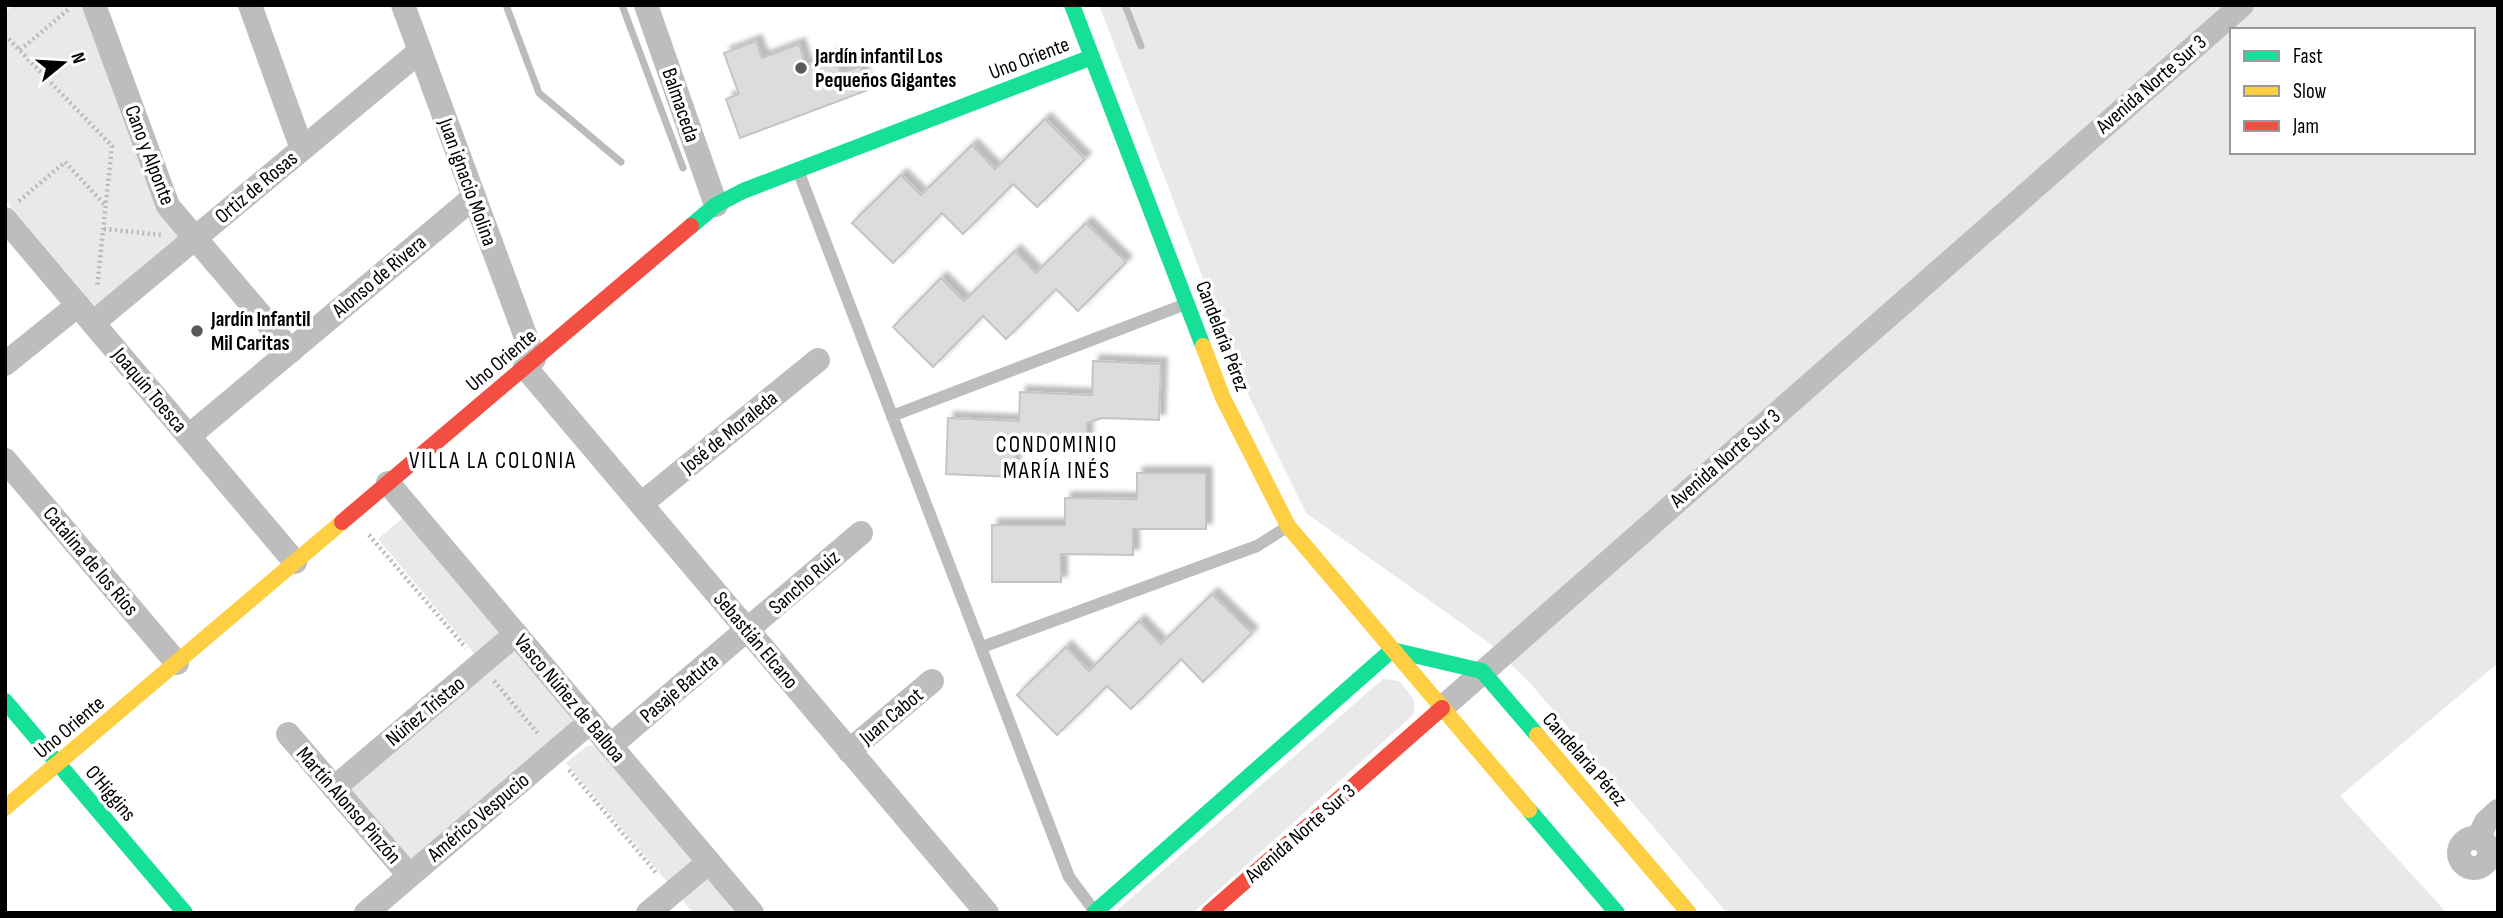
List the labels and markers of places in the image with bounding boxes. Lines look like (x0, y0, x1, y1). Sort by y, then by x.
place label: Jardín infantil Los Pequeños Gigantes (814, 44, 956, 93)
marker: Jardín infantil Los Pequeños Gigantes (793, 60, 809, 76)
place label: Jardín Infantil Mil Caritas (210, 307, 310, 356)
marker: Jardín Infantil Mil Caritas (189, 323, 205, 339)

